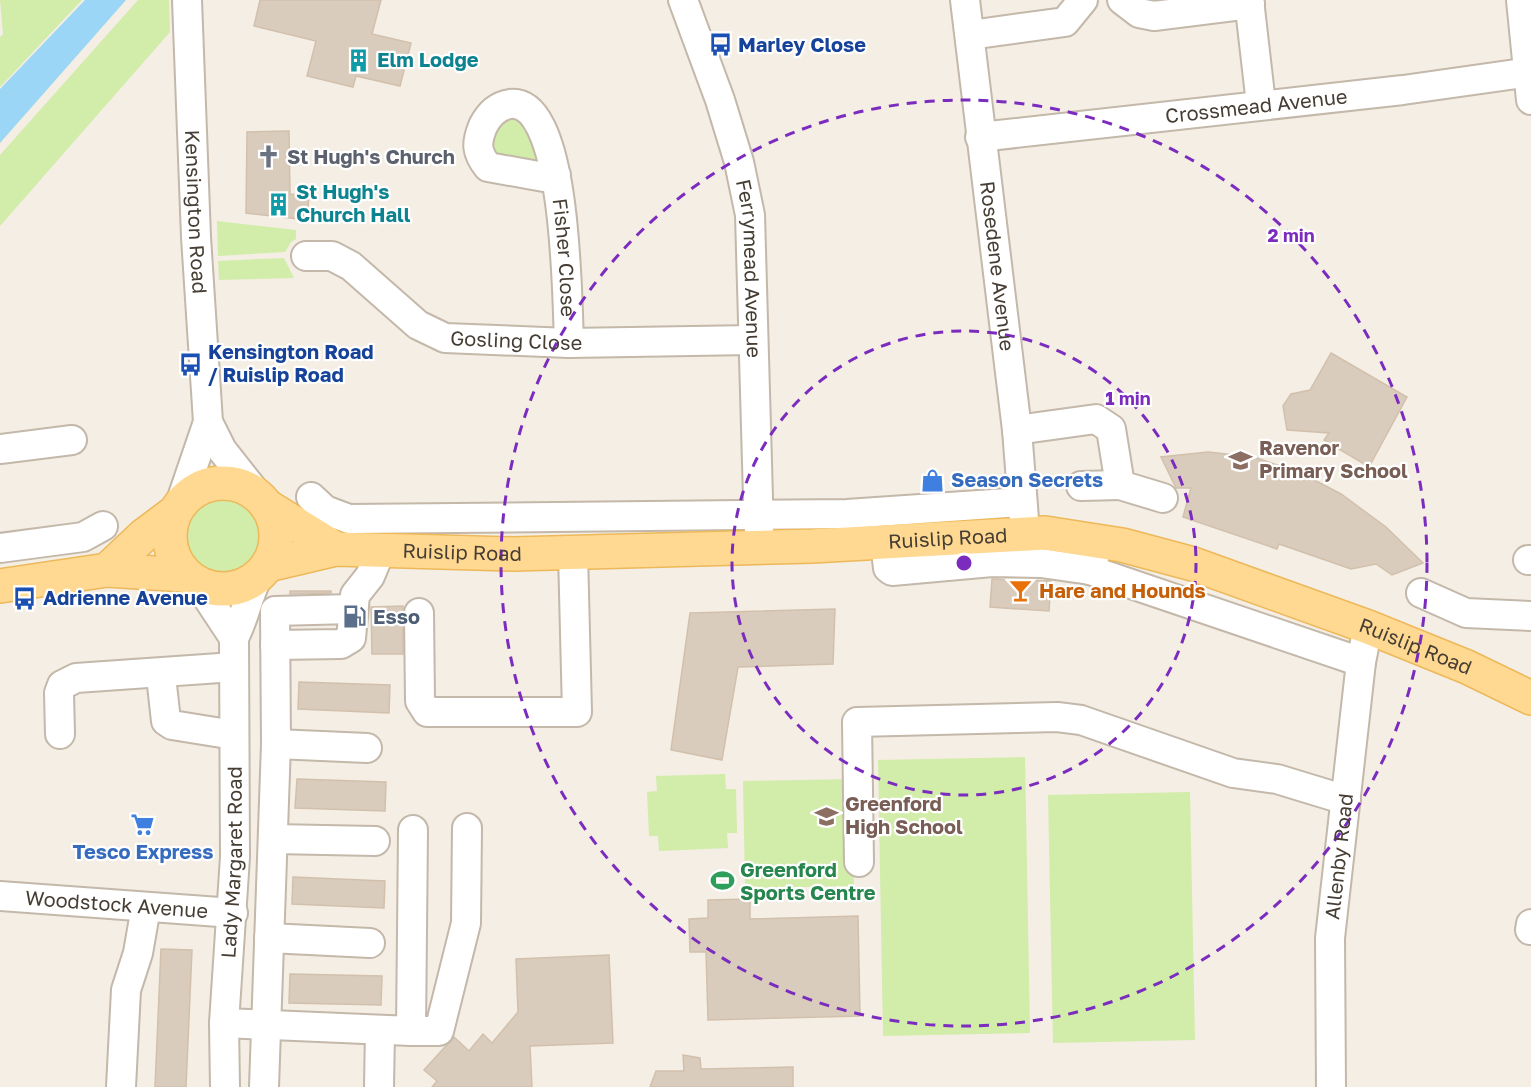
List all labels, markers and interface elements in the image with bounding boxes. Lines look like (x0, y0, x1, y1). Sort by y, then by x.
bus stop icon: Marley Close (707, 32, 733, 58)
place label: Marley Close (738, 32, 866, 56)
building icon: Elm Lodge (346, 47, 372, 73)
place label: Elm Lodge (377, 47, 479, 71)
street label: Crossmead Avenue (1164, 83, 1348, 127)
street label: Kensington Road (181, 129, 213, 295)
church icon: St Hugh's Church (256, 144, 282, 170)
place label: St Hugh's Church (287, 144, 455, 168)
street label: Ferrymead Avenue (732, 177, 767, 358)
place label: St Hugh's Church Hall (296, 179, 411, 226)
street label: Rosedene Avenue (976, 180, 1020, 352)
building icon: St Hugh's Church Hall (265, 191, 291, 217)
street label: Fisher Close (549, 197, 581, 317)
text: 2 min (1267, 224, 1315, 246)
street label: Gosling Close (450, 325, 582, 354)
place label: Kensington Road / Ruislip Road (208, 339, 374, 386)
bus stop icon: Kensington Road / Ruislip Road (177, 351, 203, 377)
text: 1 min (1105, 387, 1151, 409)
place label: Ravenor Primary School (1259, 435, 1408, 482)
school or university icon: Ravenor Primary School (1228, 447, 1254, 473)
shop icon: Season Secrets (920, 467, 946, 493)
place label: Season Secrets (951, 467, 1103, 491)
street label: Ruislip Road (887, 522, 1008, 553)
street label: Ruislip Road (402, 538, 522, 565)
centre of rings (954, 553, 974, 573)
bar icon: Hare and Hounds (1008, 578, 1034, 604)
place label: Hare and Hounds (1039, 578, 1206, 602)
bus stop icon: Adrienne Avenue (12, 585, 38, 611)
place label: Adrienne Avenue (43, 585, 208, 609)
fuel station icon: Esso (342, 604, 368, 630)
place label: Esso (373, 604, 420, 628)
street label: Ruislip Road (1356, 612, 1476, 679)
street label: Lady Margaret Road (215, 766, 246, 959)
place label: Greenford High School (845, 791, 963, 838)
street label: Allenby Road (1319, 792, 1357, 921)
school or university icon: Greenford High School (814, 803, 840, 829)
supermarket icon: Tesco Express (130, 811, 156, 837)
place label: Tesco Express (73, 839, 213, 863)
place label: Greenford Sports Centre (740, 857, 876, 904)
sports icon: Greenford Sports Centre (709, 868, 735, 894)
street label: Woodstock Avenue (25, 885, 209, 922)

